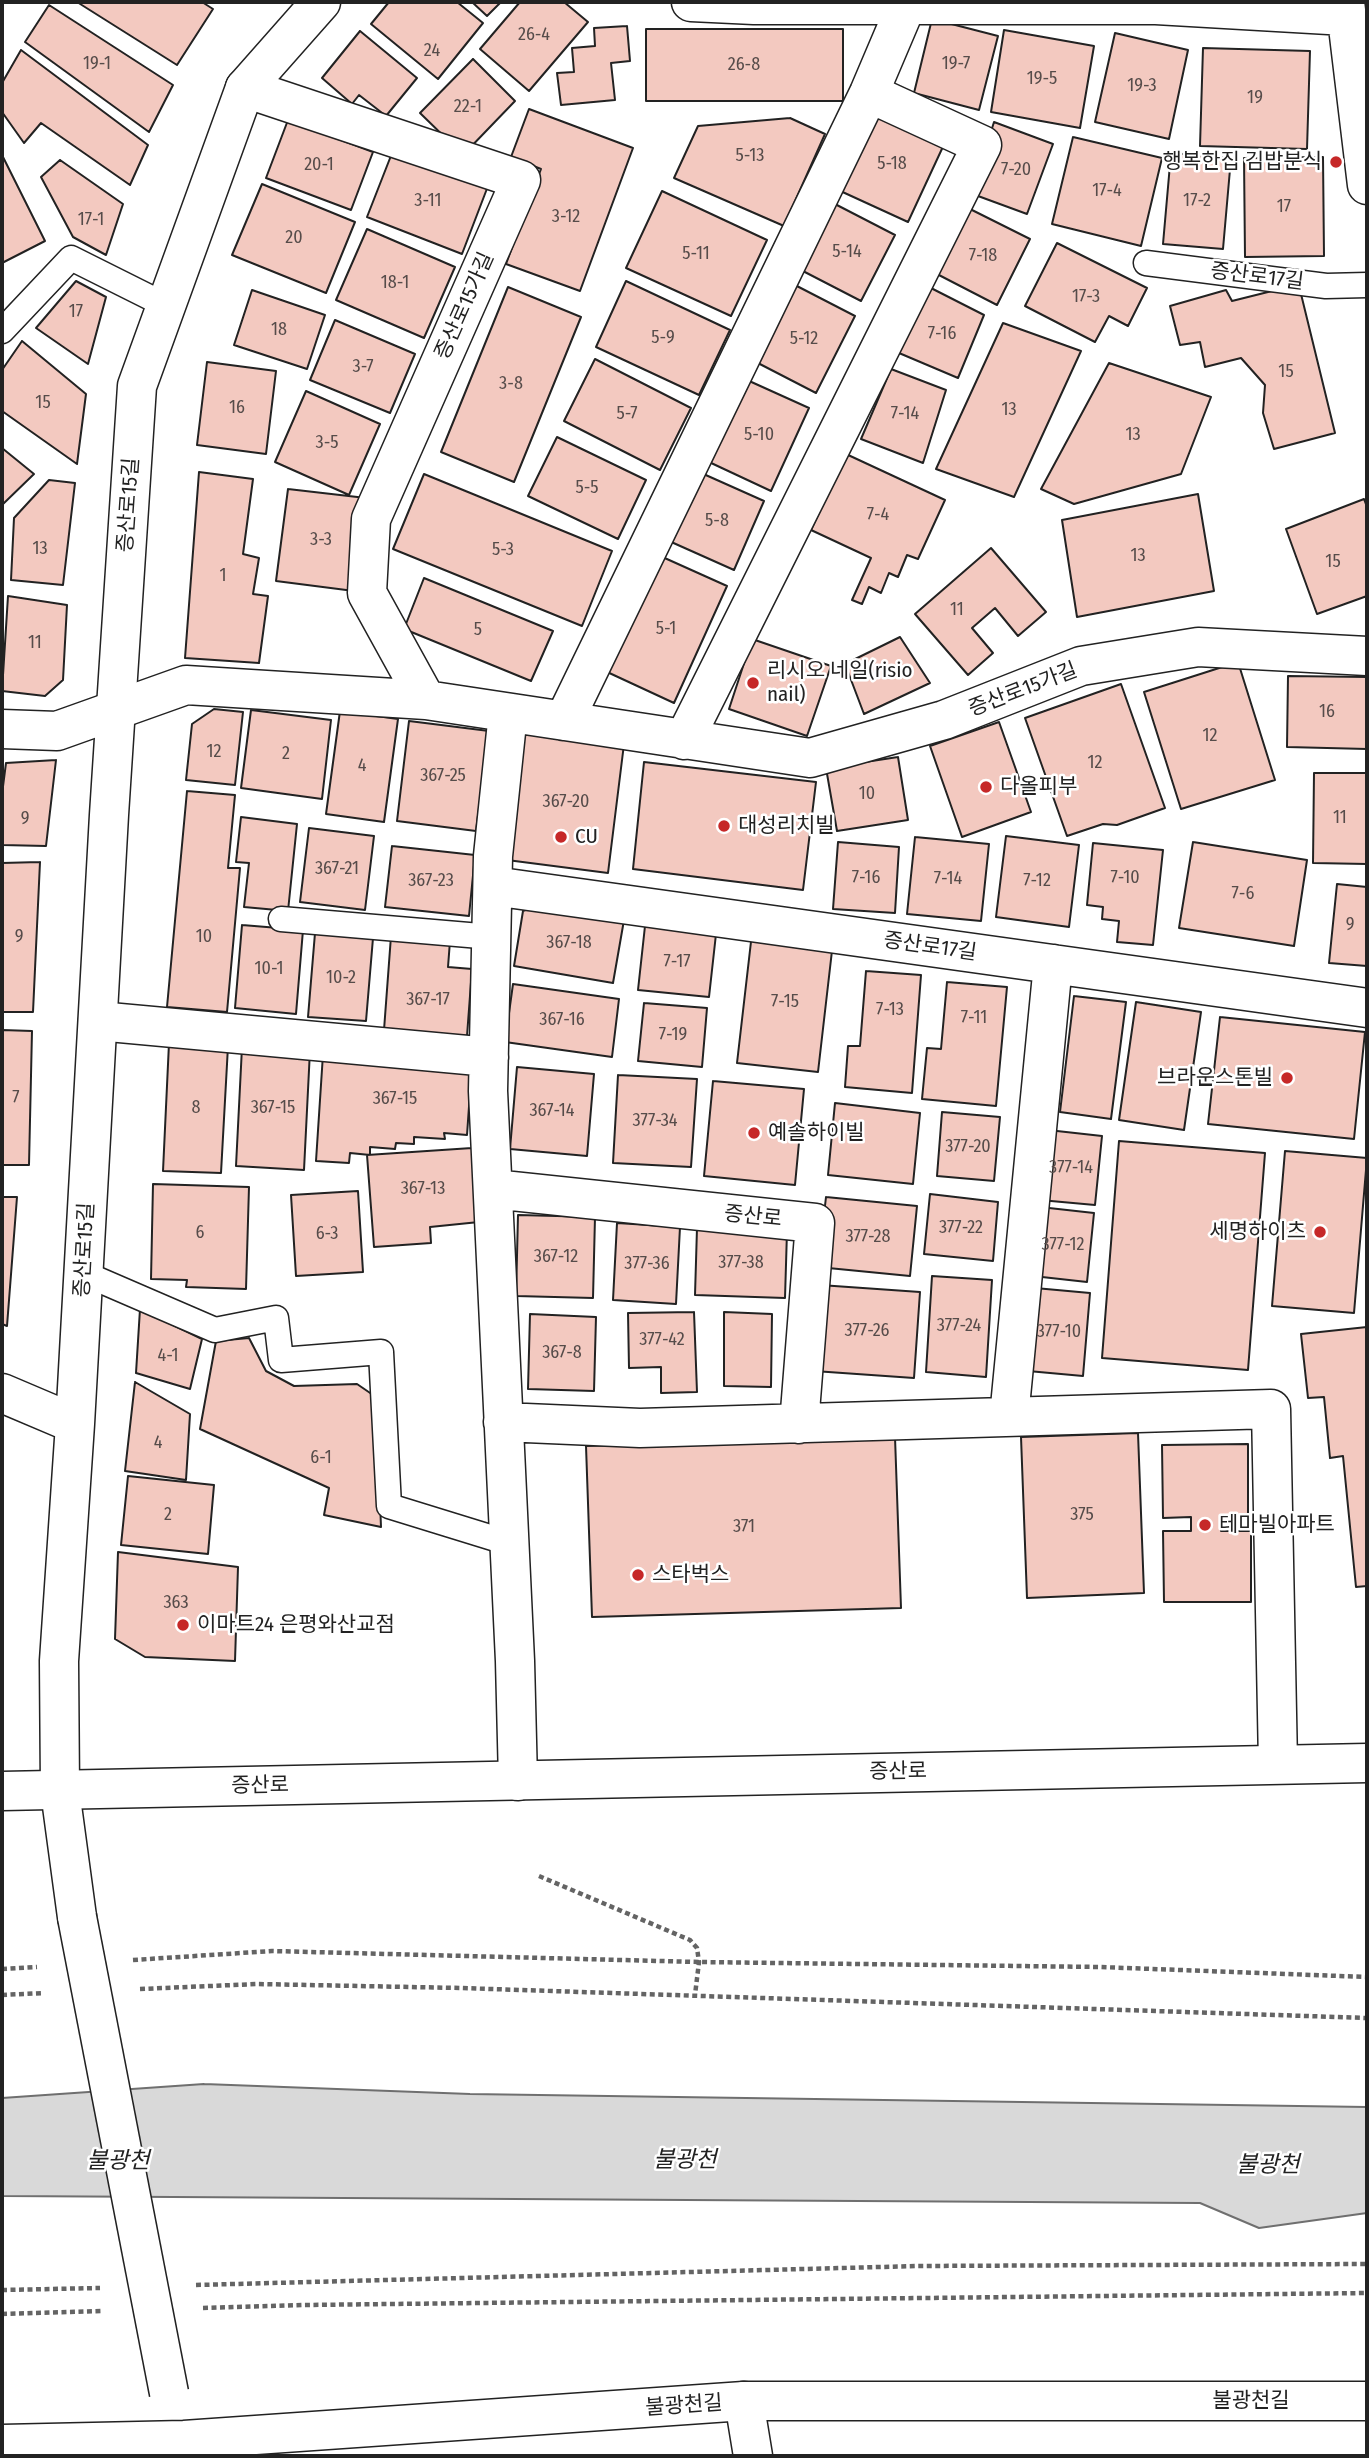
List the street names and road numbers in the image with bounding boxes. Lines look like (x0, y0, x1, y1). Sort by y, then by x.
street label: 증산로15가길 (430, 249, 500, 363)
street label: 증산로17길 (1209, 259, 1305, 295)
street label: 증산로15길 (113, 457, 145, 553)
street label: 증산로15가길 (965, 658, 1081, 722)
street label: 증산로17길 (882, 928, 978, 966)
street label: 증산로 (723, 1201, 783, 1233)
street label: 증산로15길 (70, 1202, 100, 1298)
street label: 증산로 (869, 1759, 927, 1785)
street label: 증산로 (231, 1773, 289, 1799)
street label: 불광천길 (1212, 2388, 1290, 2414)
street label: 불광천길 (645, 2391, 723, 2421)

